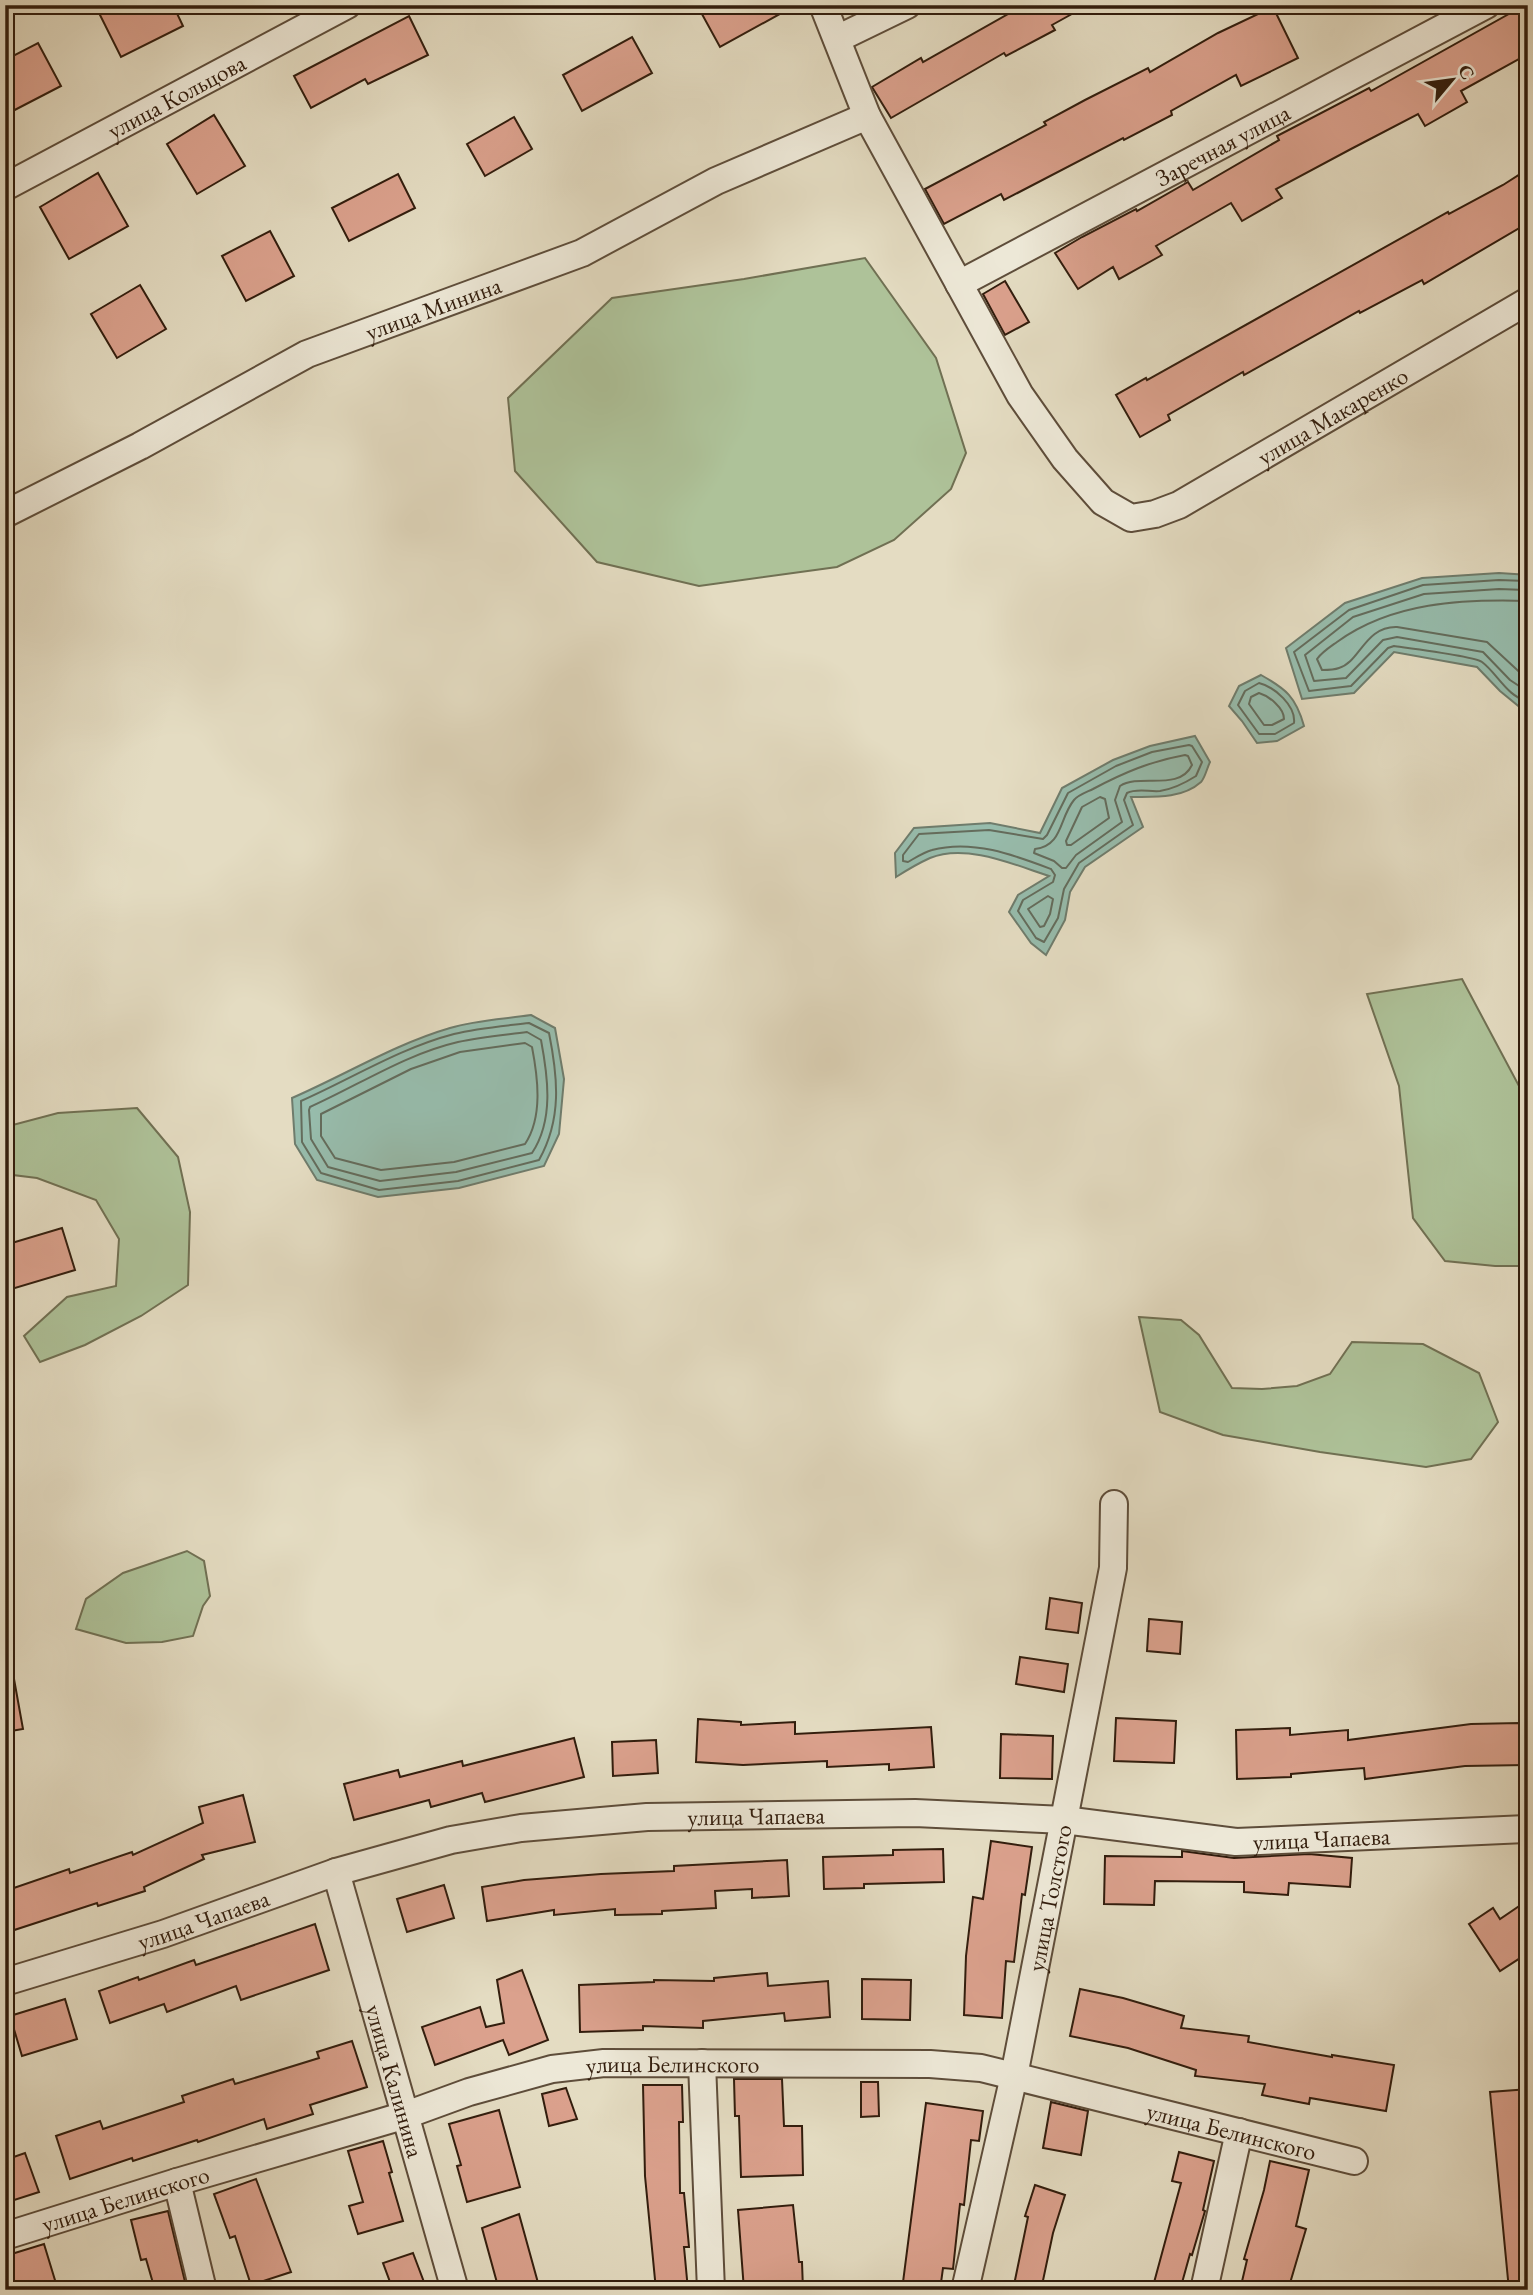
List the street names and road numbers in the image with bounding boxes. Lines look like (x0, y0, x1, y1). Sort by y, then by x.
street label: улица Кольцова (102, 46, 251, 145)
street label: Заречная улица (1150, 96, 1295, 193)
street label: улица Минина (361, 268, 506, 347)
street label: улица Макаренко (1251, 359, 1413, 472)
street label: улица Чапаева (687, 1799, 826, 1832)
street label: улица Чапаева (1252, 1820, 1391, 1857)
street label: улица Толстого (1019, 1822, 1078, 1974)
street label: улица Чапаева (134, 1882, 274, 1956)
street label: улица Калинина (359, 2001, 432, 2161)
street label: улица Белинского (584, 2047, 760, 2080)
street label: улица Белинского (1144, 2094, 1320, 2167)
street label: улица Белинского (38, 2158, 213, 2239)

